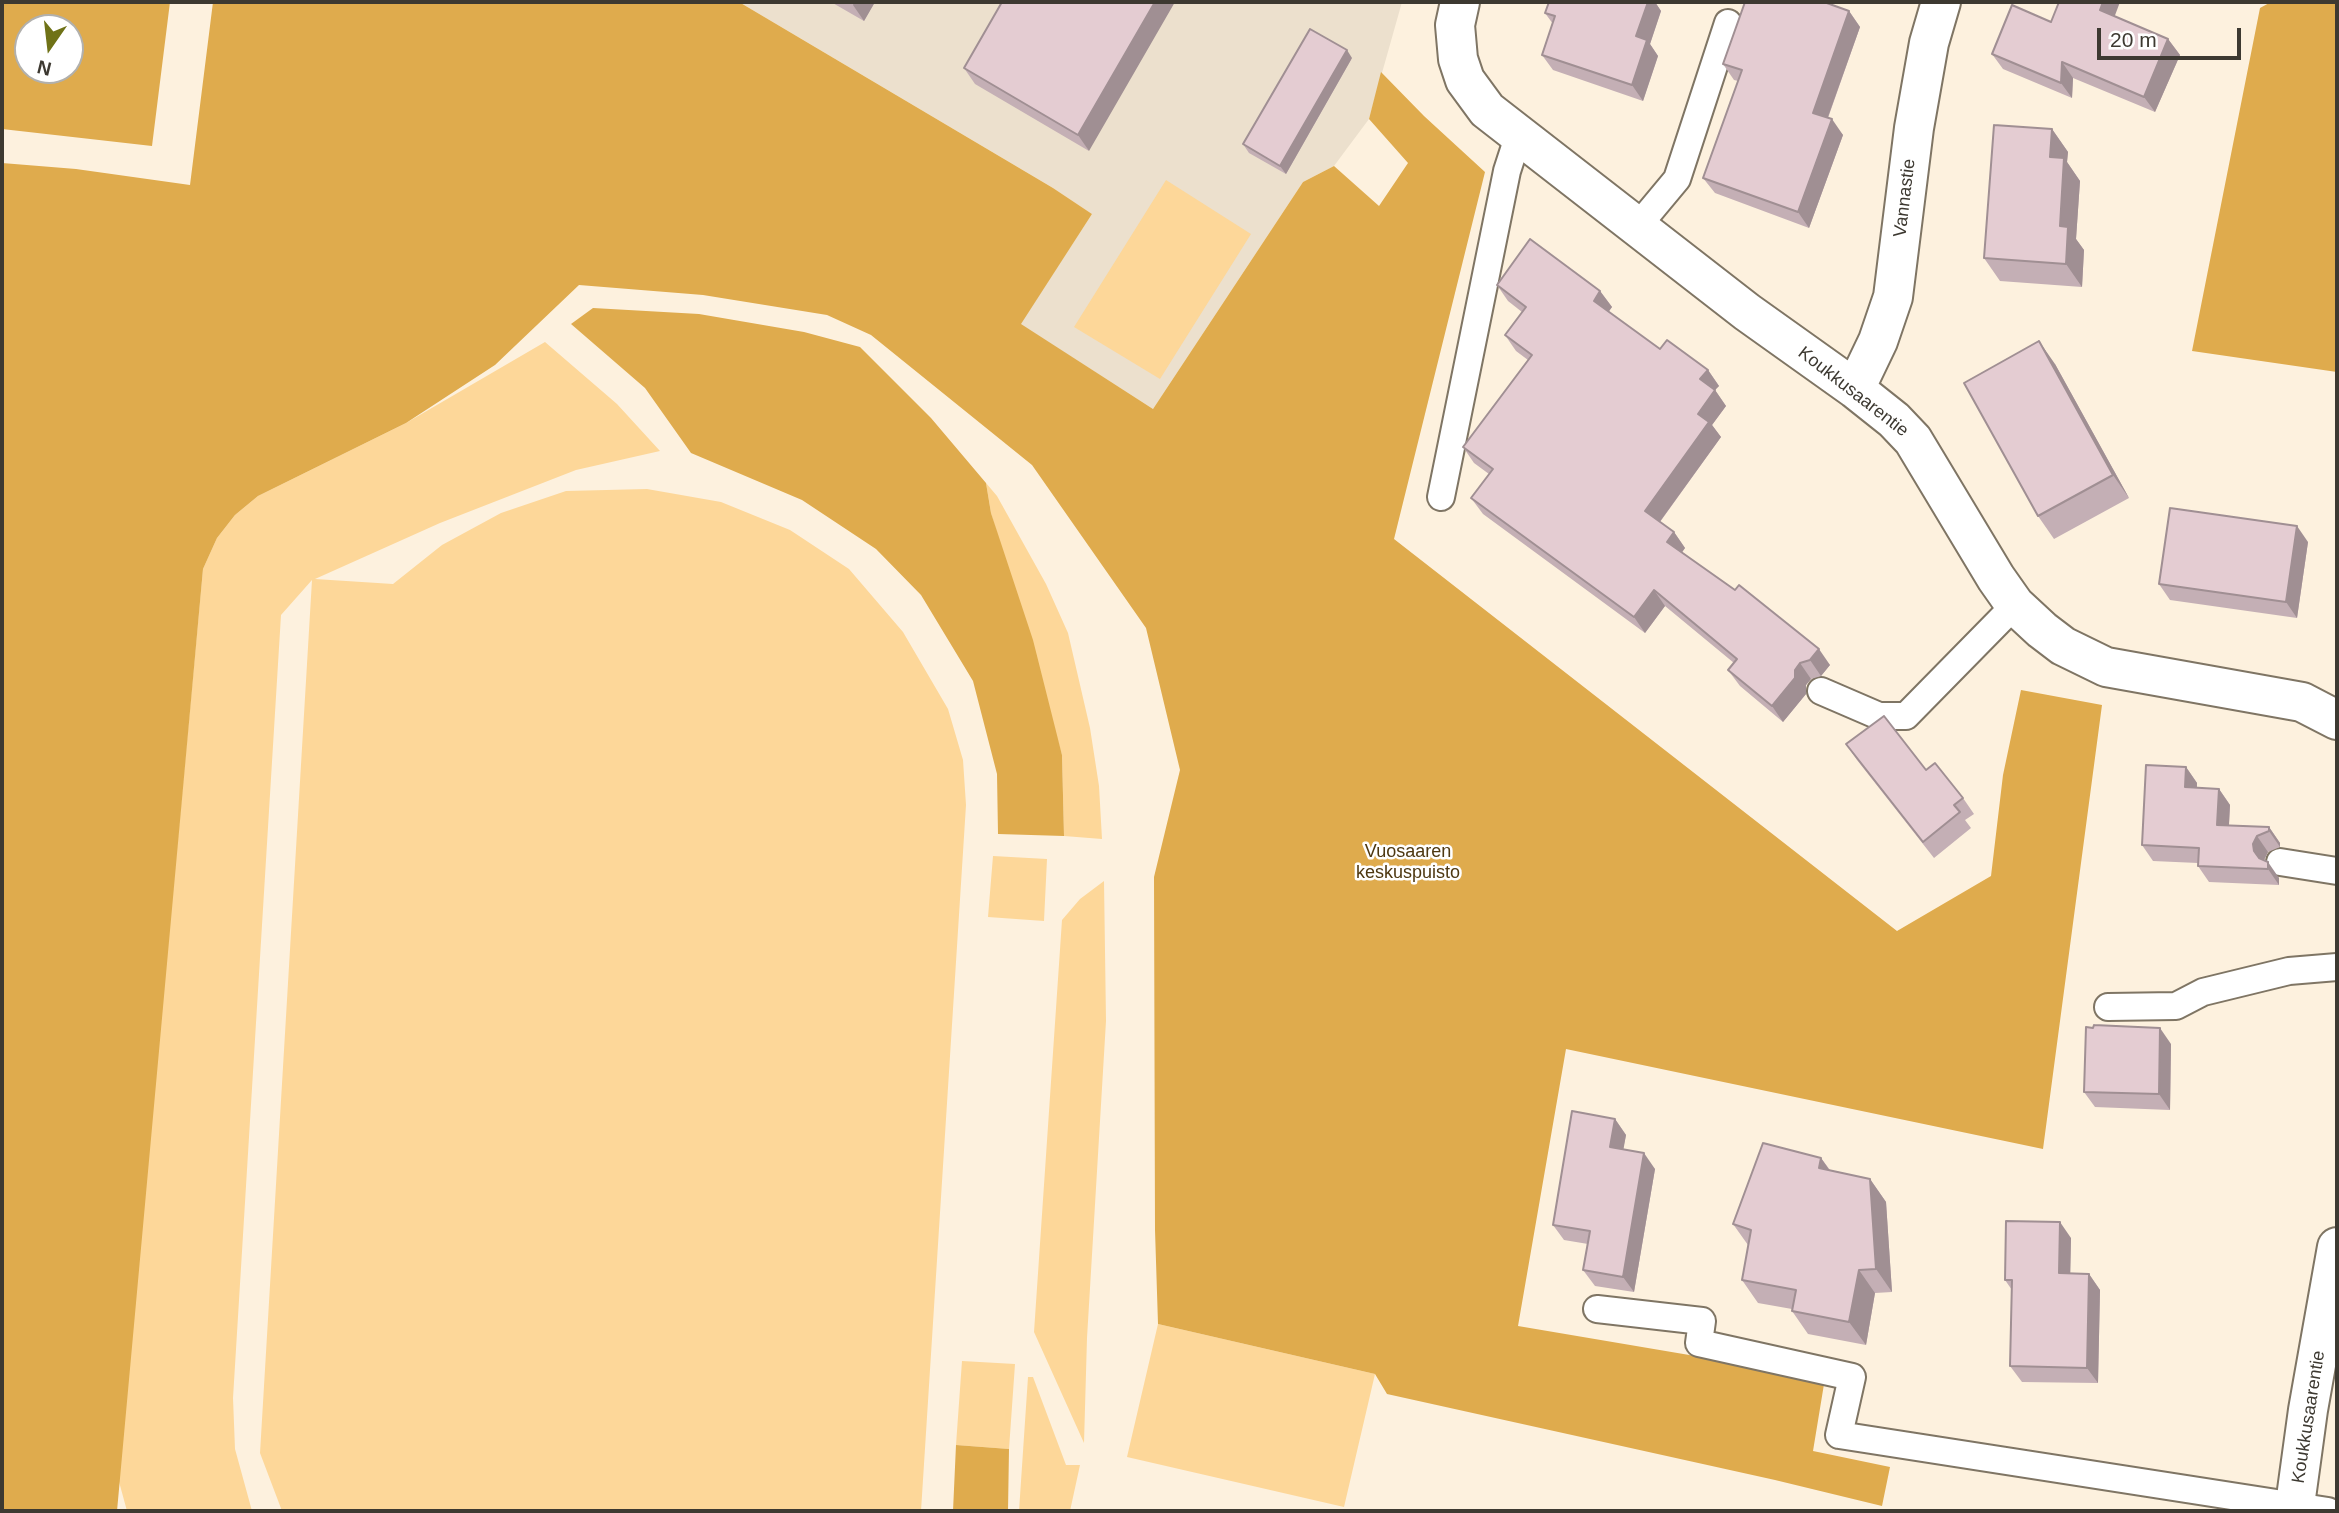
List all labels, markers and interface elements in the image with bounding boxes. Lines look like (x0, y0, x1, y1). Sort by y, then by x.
north arrow (14, 14, 84, 84)
scale bar (2101, 14, 2244, 58)
text: 20 m (2110, 28, 2157, 51)
text: N (35, 56, 53, 80)
street label: Vannastie (1889, 158, 1921, 238)
street label: Koukkusaarentie (1794, 342, 1912, 442)
park label: Vuosaaren keskuspuisto (1356, 841, 1460, 884)
street label: Koukkusaarentie (2288, 1349, 2330, 1485)

